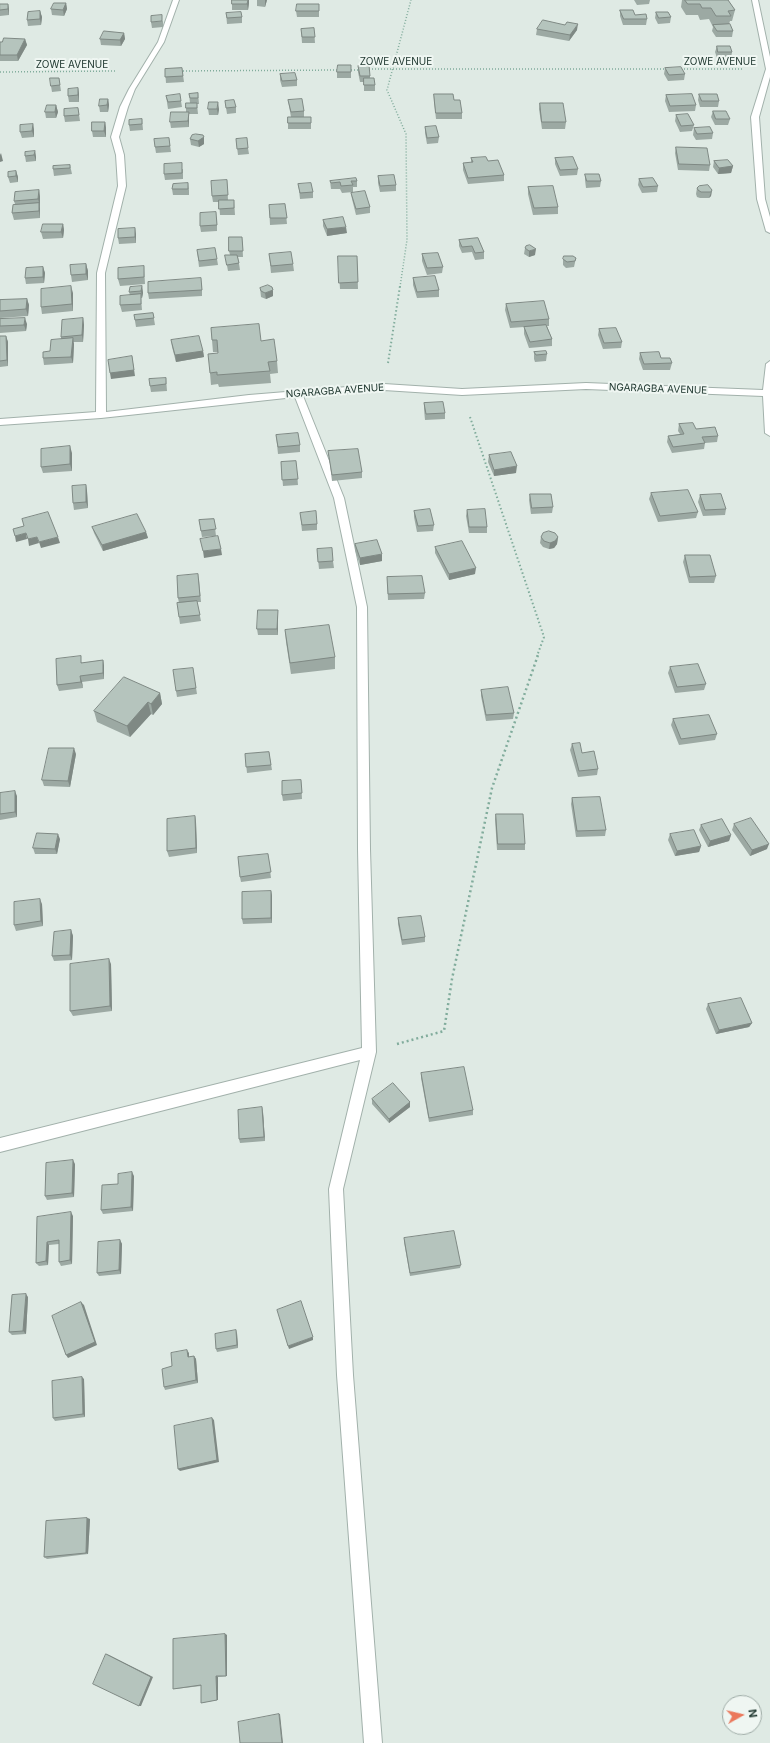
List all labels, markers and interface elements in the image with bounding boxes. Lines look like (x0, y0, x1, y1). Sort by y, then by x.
street label: ZOWE AVENUE (360, 56, 432, 68)
street label: ZOWE AVENUE (684, 56, 756, 68)
street label: ZOWE AVENUE (36, 59, 108, 71)
street label: NGARAGBA AVENUE (609, 381, 707, 397)
street label: NGARAGBA AVENUE (285, 382, 385, 400)
north arrow (722, 1695, 762, 1735)
text: N (745, 1708, 760, 1719)

